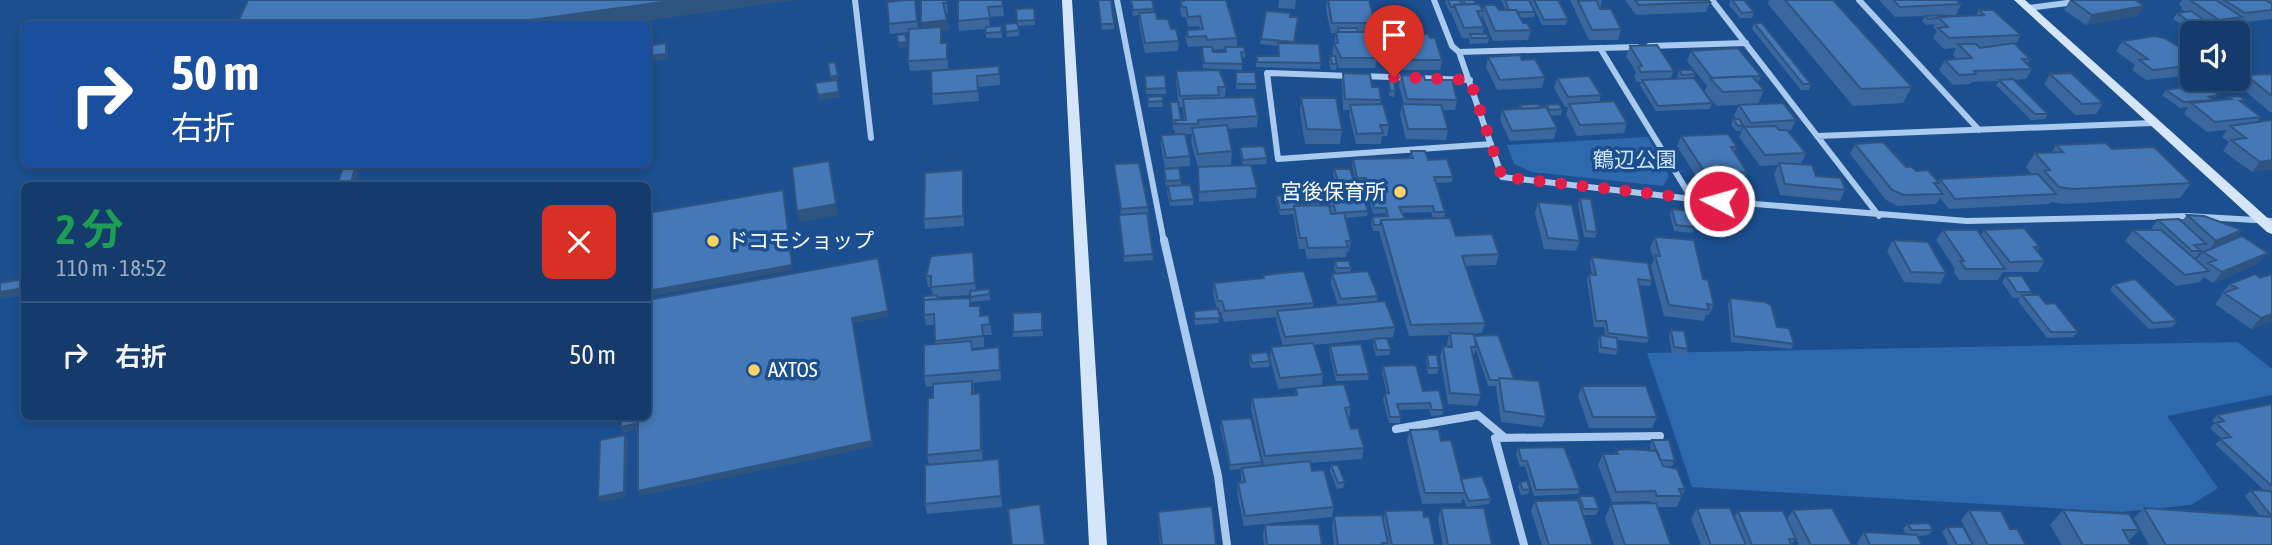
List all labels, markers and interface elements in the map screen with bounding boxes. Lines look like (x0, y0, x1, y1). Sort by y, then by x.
pin (1364, 5, 1424, 77)
icon: arrive (1375, 16, 1413, 54)
map controls (2180, 21, 2250, 91)
button: sound (2180, 21, 2250, 91)
text: 50 m (171, 44, 259, 100)
icon: right (56, 49, 147, 140)
text: 右折 (171, 109, 235, 146)
park label: 鶴辺公園 (1593, 147, 1677, 171)
position arrow (1682, 164, 1756, 238)
place label: 宮後保育所 (1281, 179, 1386, 203)
marker: 宮後保育所 (1392, 184, 1408, 200)
text: 2 分 (56, 205, 124, 253)
button: close (542, 205, 616, 279)
place label: ドコモショップ (727, 228, 874, 252)
marker: ドコモショップ (705, 233, 721, 249)
text: 110 m · 18:52 (56, 255, 167, 281)
icon: right (56, 336, 94, 374)
text: 50 m (569, 340, 616, 370)
text: 右折 (115, 342, 167, 372)
place label: AXTOS (768, 357, 818, 381)
marker: AXTOS (746, 362, 762, 378)

